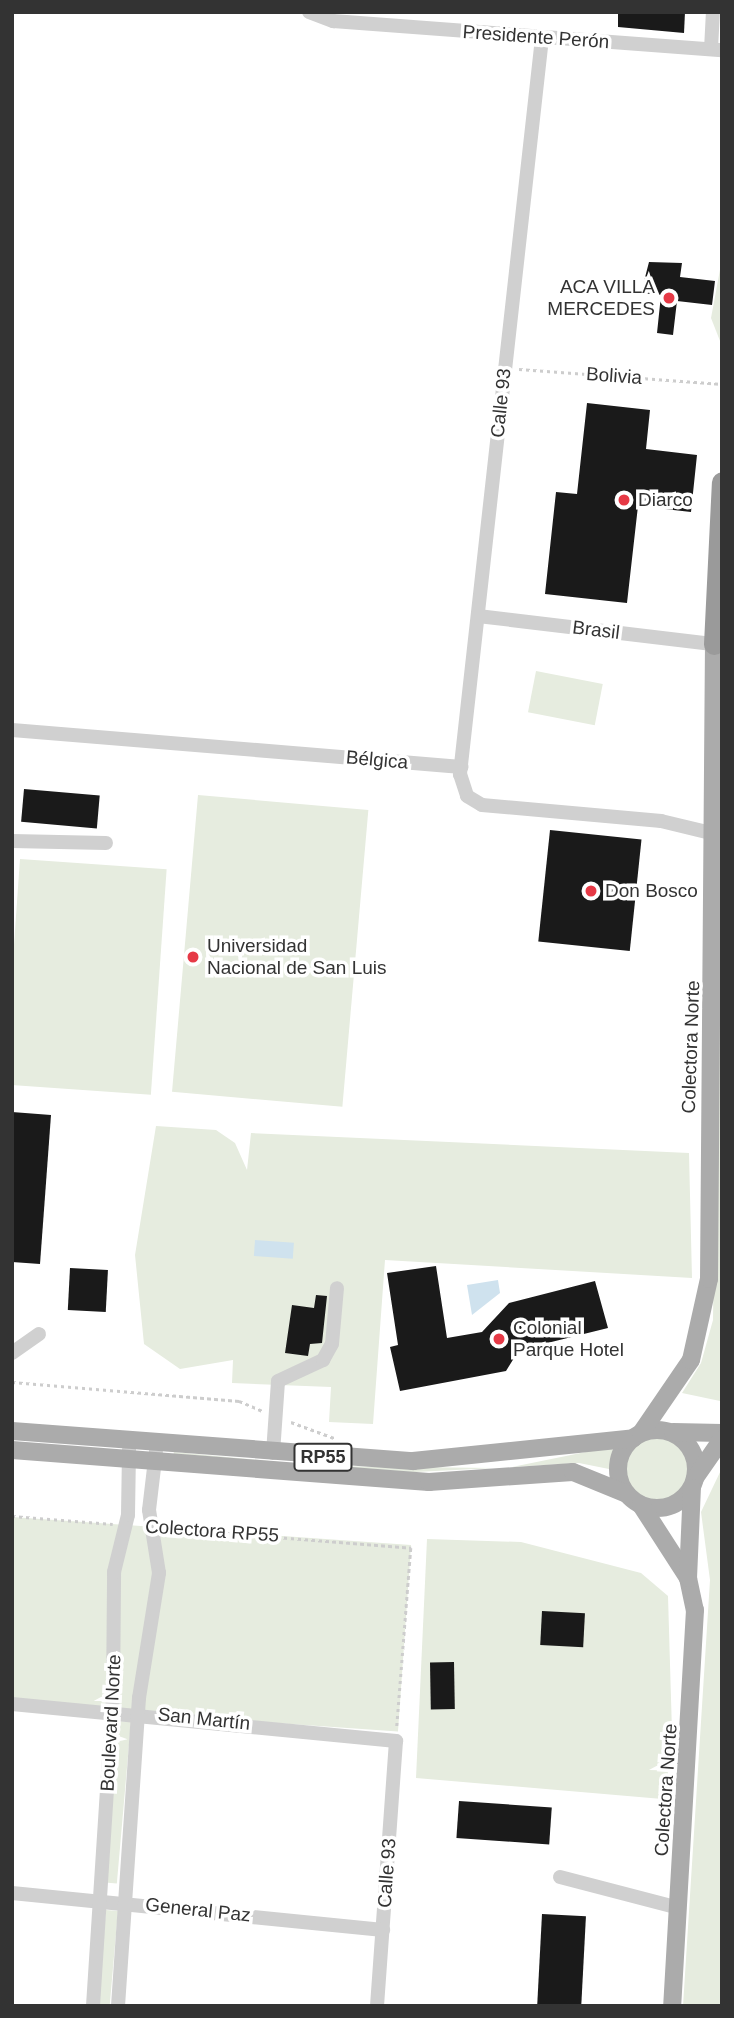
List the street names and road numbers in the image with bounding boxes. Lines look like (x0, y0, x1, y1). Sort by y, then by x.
street label: Presidente Perón (462, 21, 610, 53)
street label: Bolivia (585, 363, 643, 389)
street label: Calle 93 (486, 367, 516, 439)
street label: Brasil (571, 616, 621, 644)
street label: Bélgica (345, 746, 409, 774)
street label: Colectora Norte (677, 980, 705, 1114)
road number: RP55 (293, 1442, 353, 1472)
street label: Colectora RP55 (144, 1515, 280, 1547)
street label: Boulevard Norte (96, 1654, 126, 1792)
street label: San Martín (157, 1703, 251, 1735)
street label: Colectora Norte (650, 1723, 682, 1857)
street label: Calle 93 (373, 1837, 401, 1909)
street label: General Paz (144, 1893, 252, 1927)

